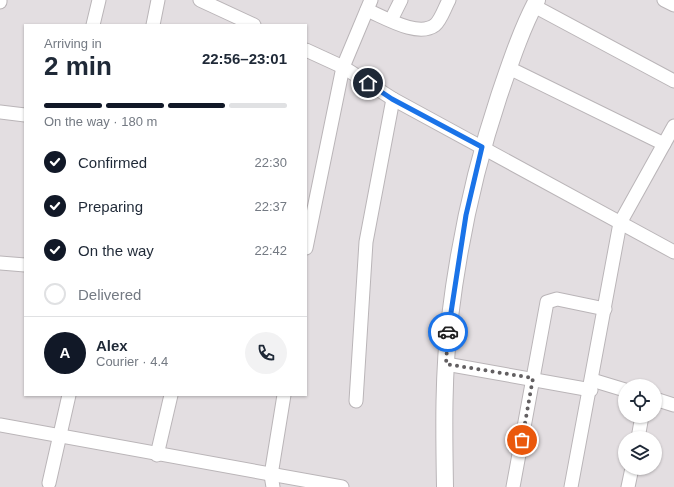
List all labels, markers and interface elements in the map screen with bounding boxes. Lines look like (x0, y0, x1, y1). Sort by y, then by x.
text: Arriving in (44, 36, 102, 51)
text: 22:56–23:01 (202, 50, 287, 67)
text: 2 min (44, 51, 112, 81)
pin (351, 66, 385, 100)
icon: home (357, 72, 379, 94)
text: On the way · 180 m (44, 114, 157, 129)
icon: check (44, 151, 66, 173)
text: Confirmed (78, 154, 147, 171)
text: 22:30 (254, 155, 287, 170)
icon: check (44, 195, 66, 217)
text: Preparing (78, 198, 143, 215)
text: 22:37 (254, 199, 287, 214)
icon: check (44, 239, 66, 261)
text: On the way (78, 242, 154, 259)
text: 22:42 (254, 243, 287, 258)
text: Delivered (78, 286, 141, 303)
courier (428, 312, 468, 352)
icon: car (437, 321, 459, 343)
button: phone (245, 332, 287, 374)
text: Alex (96, 337, 128, 354)
text: A (60, 344, 70, 361)
text: Courier · 4.4 (96, 354, 168, 369)
map controls (618, 379, 662, 475)
button: locate (618, 379, 662, 423)
pin (505, 423, 539, 457)
icon: bag (511, 429, 533, 451)
button: layers (618, 431, 662, 475)

